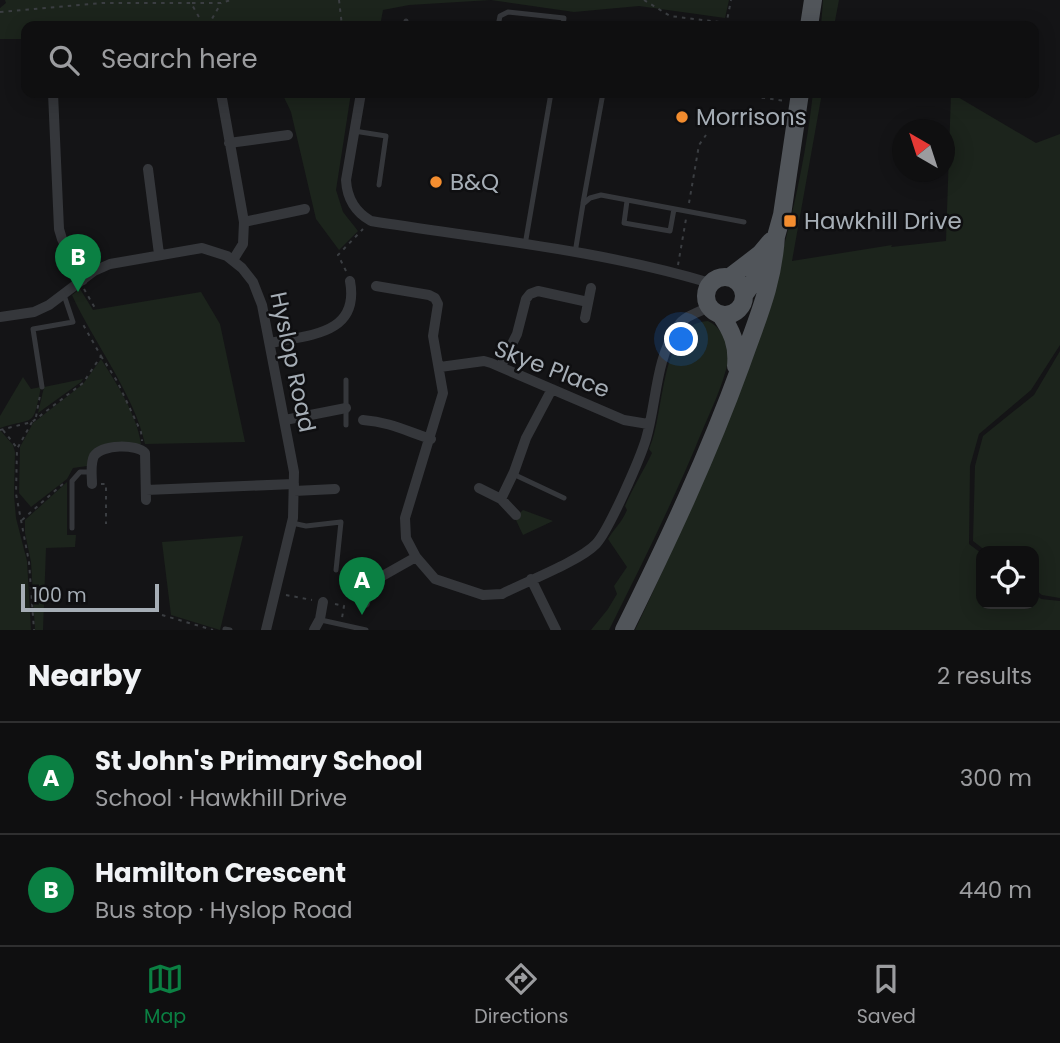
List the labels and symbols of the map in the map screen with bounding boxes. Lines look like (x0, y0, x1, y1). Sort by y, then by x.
place label: Morrisons (696, 101, 807, 133)
marker: Morrisons (674, 109, 690, 125)
north arrow (892, 119, 955, 182)
place label: B&Q (450, 166, 499, 198)
marker: B&Q (428, 174, 444, 190)
place label: Hawkhill Drive (804, 205, 962, 237)
marker: Hawkhill Drive (782, 213, 798, 229)
pin: B (55, 234, 101, 292)
street label: Hyslop Road (263, 289, 323, 435)
your location (664, 322, 698, 356)
street label: Skye Place (490, 332, 614, 406)
pin: A (339, 557, 385, 615)
scale bar (21, 581, 159, 613)

